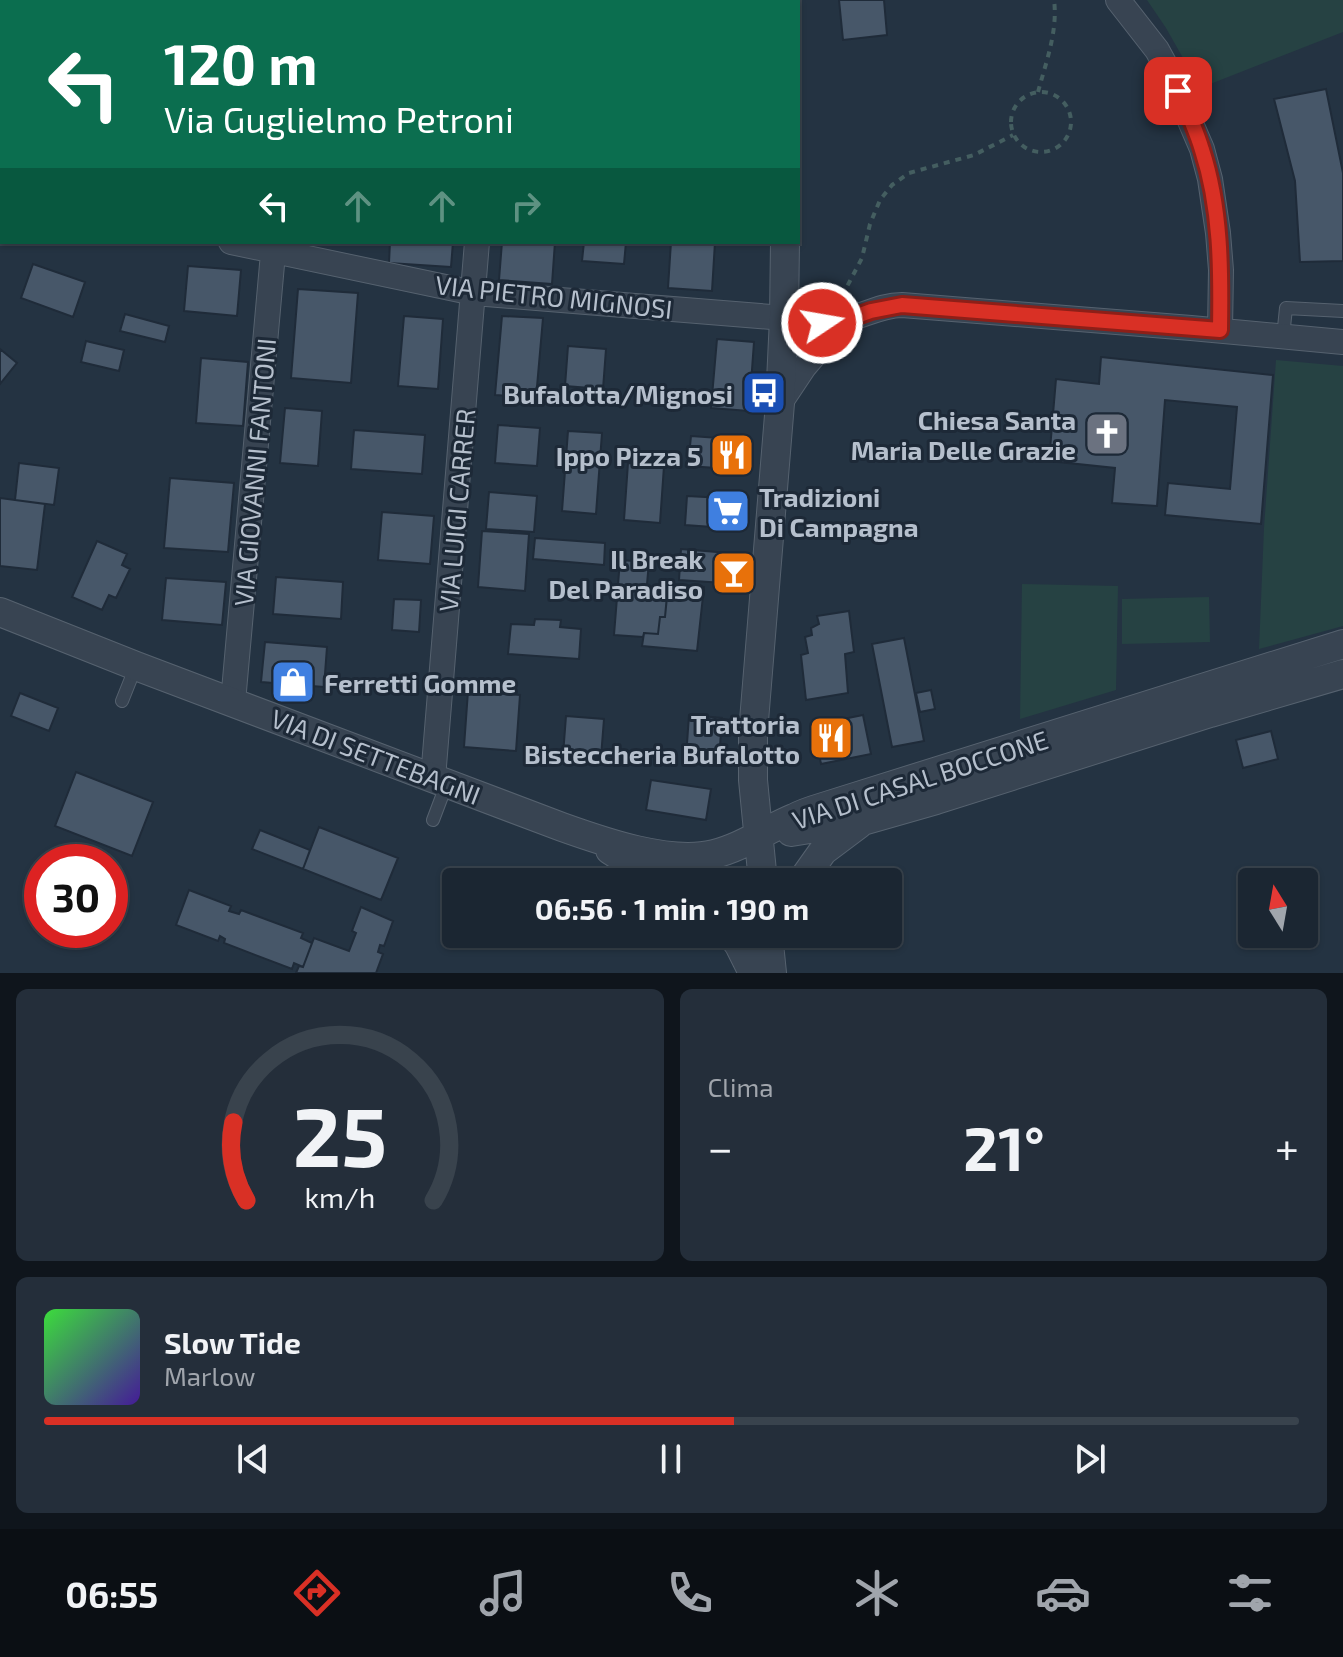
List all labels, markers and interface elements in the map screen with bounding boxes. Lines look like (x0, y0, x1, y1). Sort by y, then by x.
text: 120 m (164, 29, 318, 96)
icon: left (32, 32, 136, 136)
pin (1144, 57, 1212, 125)
icon: arrive (1156, 69, 1200, 113)
text: Via Guglielmo Petroni (164, 97, 514, 140)
icon: left (252, 184, 296, 228)
icon: ahead (336, 184, 380, 228)
icon: ahead (420, 184, 464, 228)
icon: right (504, 184, 548, 228)
street label: VIA PIETRO MIGNOSI (434, 268, 674, 324)
position arrow (780, 281, 864, 365)
street label: VIA GIOVANNI FANTONI (227, 337, 281, 607)
bus stop icon: Bufalotta/Mignosi (740, 369, 788, 417)
place label: Bufalotta/Mignosi (503, 378, 733, 409)
place label: Chiesa Santa Maria Delle Grazie (851, 404, 1076, 465)
street label: VIA LUIGI CARRER (432, 407, 480, 613)
church icon: Chiesa Santa Maria Delle Grazie (1083, 410, 1131, 458)
restaurant icon: Ippo Pizza 5 (708, 431, 756, 479)
place label: Ippo Pizza 5 (556, 440, 701, 471)
place label: Tradizioni Di Campagna (759, 481, 919, 542)
supermarket icon: Tradizioni Di Campagna (704, 487, 752, 535)
place label: Il Break Del Paradiso (549, 543, 703, 604)
bar icon: Il Break Del Paradiso (710, 549, 758, 597)
shop icon: Ferretti Gomme (269, 658, 317, 706)
place label: Ferretti Gomme (324, 667, 516, 698)
street label: VIA DI SETTEBAGNI (267, 702, 485, 810)
place label: Trattoria Bisteccheria Bufalotto (524, 708, 800, 769)
restaurant icon: Trattoria Bisteccheria Bufalotto (807, 714, 855, 762)
street label: VIA DI CASAL BOCCONE (788, 723, 1052, 835)
speed limit sign: 30 (24, 844, 128, 948)
north arrow (1238, 868, 1318, 948)
map controls (1238, 868, 1318, 948)
text: 06:56 · 1 min · 190 m (535, 890, 809, 926)
text: Clima (708, 1071, 774, 1102)
text: 25 (293, 1084, 387, 1184)
text: 21° (963, 1111, 1045, 1183)
text: − (708, 1120, 733, 1173)
text: + (1275, 1120, 1299, 1173)
text: km/h (304, 1179, 375, 1214)
text: Slow Tide (164, 1324, 301, 1360)
text: Marlow (164, 1360, 255, 1391)
icon: previous (231, 1437, 275, 1481)
icon: pause (649, 1437, 693, 1481)
icon: next (1068, 1437, 1112, 1481)
icon: directions (289, 1565, 345, 1621)
icon: music (475, 1565, 531, 1621)
icon: phone (662, 1565, 718, 1621)
icon: climate (849, 1565, 905, 1621)
icon: car (1035, 1565, 1091, 1621)
icon: filters (1222, 1565, 1278, 1621)
text: 06:55 (65, 1572, 158, 1615)

